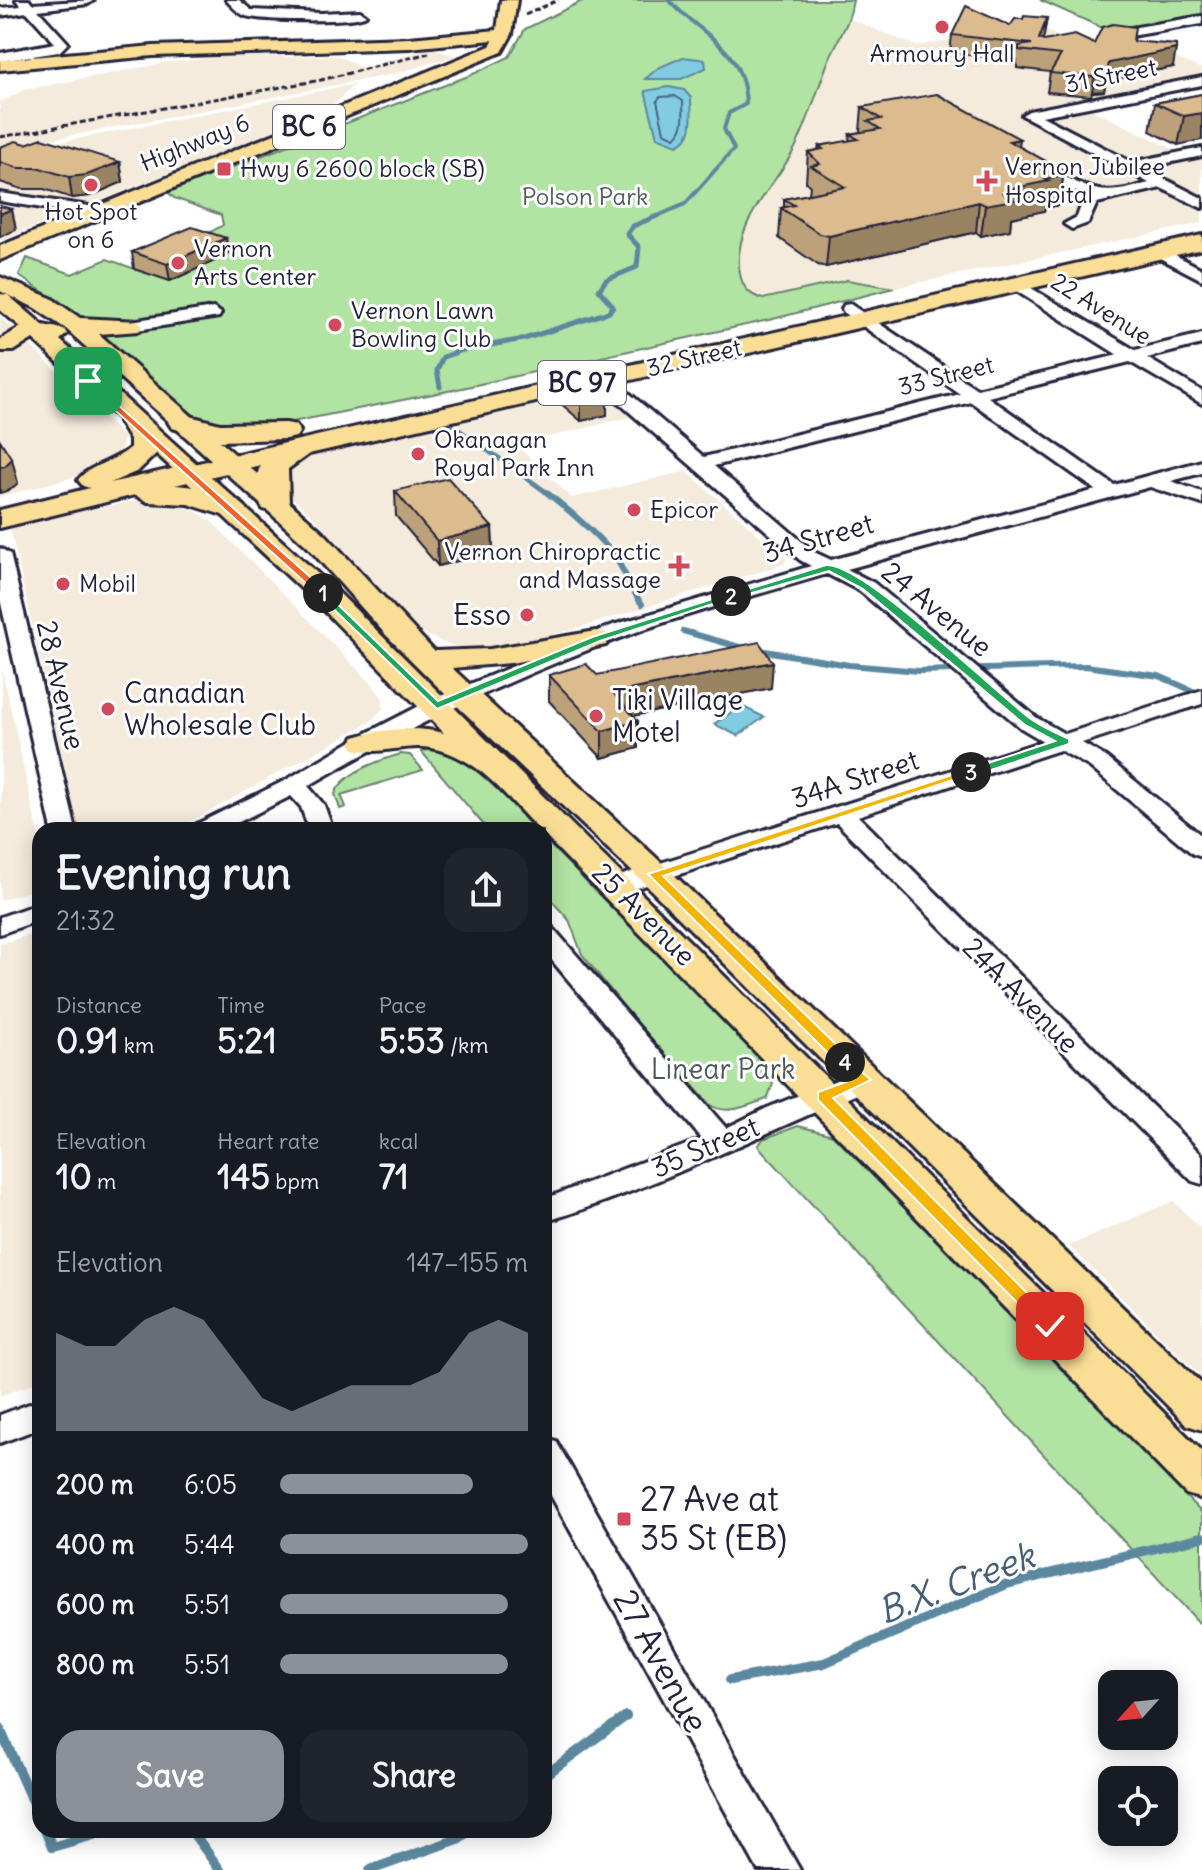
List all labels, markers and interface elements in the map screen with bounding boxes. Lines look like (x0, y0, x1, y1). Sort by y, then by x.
marker: Armoury Hall (933, 18, 951, 36)
place label: Armoury Hall (870, 38, 1014, 68)
street label: 31 Street (1062, 51, 1159, 99)
road number: BC 6 (273, 105, 345, 149)
street label: Highway 6 (136, 107, 254, 178)
place label: Vernon Jubilee Hospital (1005, 151, 1165, 209)
place label: Hwy 6 2600 block (SB) (240, 153, 485, 183)
marker: Hwy 6 2600 block (SB) (215, 160, 233, 178)
marker: Vernon Jubilee Hospital (976, 170, 998, 192)
marker: Hot Spot on 6 (82, 176, 100, 194)
park label: Polson Park (522, 181, 648, 211)
place label: Hot Spot on 6 (45, 196, 137, 254)
place label: Vernon Arts Center (194, 233, 316, 291)
marker: Vernon Arts Center (169, 254, 187, 272)
street label: 22 Avenue (1046, 266, 1157, 351)
place label: Vernon Lawn Bowling Club (351, 295, 494, 353)
marker: Vernon Lawn Bowling Club (326, 316, 344, 334)
street label: 32 Street (643, 332, 744, 383)
pin (54, 347, 122, 415)
street label: 33 Street (895, 349, 996, 401)
icon: arrive (66, 359, 110, 403)
road number: BC 97 (538, 361, 626, 405)
place label: Okanagan Royal Park Inn (434, 424, 594, 482)
marker: Okanagan Royal Park Inn (409, 445, 427, 463)
place label: Epicor (650, 494, 719, 524)
marker: Epicor (625, 501, 643, 519)
street label: 34 Street (758, 505, 878, 571)
place label: Vernon Chiropractic and Massage (444, 536, 661, 594)
street label: 24 Avenue (875, 554, 999, 664)
marker: Vernon Chiropractic and Massage (668, 555, 690, 577)
place label: Mobil (79, 568, 136, 598)
pin: 1 (303, 573, 343, 613)
marker: Mobil (54, 575, 72, 593)
pin: 2 (711, 576, 751, 616)
text: 1 (319, 579, 327, 607)
text: 2 (725, 582, 737, 610)
place label: Esso (453, 597, 511, 633)
marker: Esso (518, 606, 536, 624)
street label: 28 Avenue (29, 617, 93, 753)
place label: Canadian Wholesale Club (124, 675, 316, 743)
place label: Tiki Village Motel (612, 682, 743, 750)
marker: Canadian Wholesale Club (99, 700, 117, 718)
marker: Tiki Village Motel (587, 707, 605, 725)
street label: 34A Street (787, 742, 923, 816)
pin: 3 (951, 752, 991, 792)
text: 3 (965, 758, 977, 786)
text: Evening run (56, 846, 291, 901)
button: share (444, 848, 528, 932)
street label: 25 Avenue (585, 855, 703, 973)
text: 21:32 (56, 904, 115, 937)
street label: 24A Avenue (955, 929, 1087, 1061)
text: Distance (56, 991, 142, 1019)
text: Time (217, 991, 265, 1019)
text: Pace (379, 991, 426, 1019)
text: 0.91 (56, 1019, 118, 1062)
text: 5:21 (217, 1019, 277, 1062)
text: 5:53 (379, 1019, 445, 1062)
text: km (118, 1031, 154, 1059)
text: /km (445, 1031, 489, 1059)
pin: 4 (825, 1042, 865, 1082)
text: 4 (839, 1048, 851, 1076)
park label: Linear Park (651, 1051, 795, 1087)
street label: 35 Street (646, 1108, 764, 1186)
text: Elevation (56, 1127, 146, 1155)
text: Heart rate (217, 1127, 319, 1155)
text: kcal (379, 1127, 418, 1155)
text: 10 (56, 1155, 92, 1198)
text: 145 (217, 1155, 270, 1198)
text: 71 (379, 1155, 409, 1198)
text: m (92, 1167, 116, 1195)
text: bpm (270, 1167, 319, 1195)
text: Elevation (56, 1246, 163, 1279)
text: 147–155 m (406, 1246, 528, 1279)
pin (1016, 1292, 1084, 1360)
icon: check (1028, 1304, 1072, 1348)
text: 200 m (56, 1468, 133, 1501)
text: 6:05 (184, 1468, 237, 1501)
place label: 27 Ave at 35 St (EB) (640, 1477, 787, 1559)
marker: 27 Ave at 35 St (EB) (615, 1510, 633, 1528)
text: 400 m (56, 1528, 134, 1561)
text: 5:44 (184, 1528, 235, 1561)
water label: B.X. Creek (872, 1532, 1043, 1634)
street label: 27 Avenue (604, 1582, 718, 1740)
text: 600 m (56, 1588, 134, 1621)
text: 5:51 (184, 1588, 230, 1621)
text: 800 m (56, 1648, 134, 1681)
text: 5:51 (184, 1648, 230, 1681)
north arrow (1098, 1670, 1178, 1750)
map controls (1098, 1670, 1178, 1846)
button: Save (56, 1730, 284, 1822)
button: Share (300, 1730, 528, 1822)
button: locate (1098, 1766, 1178, 1846)

